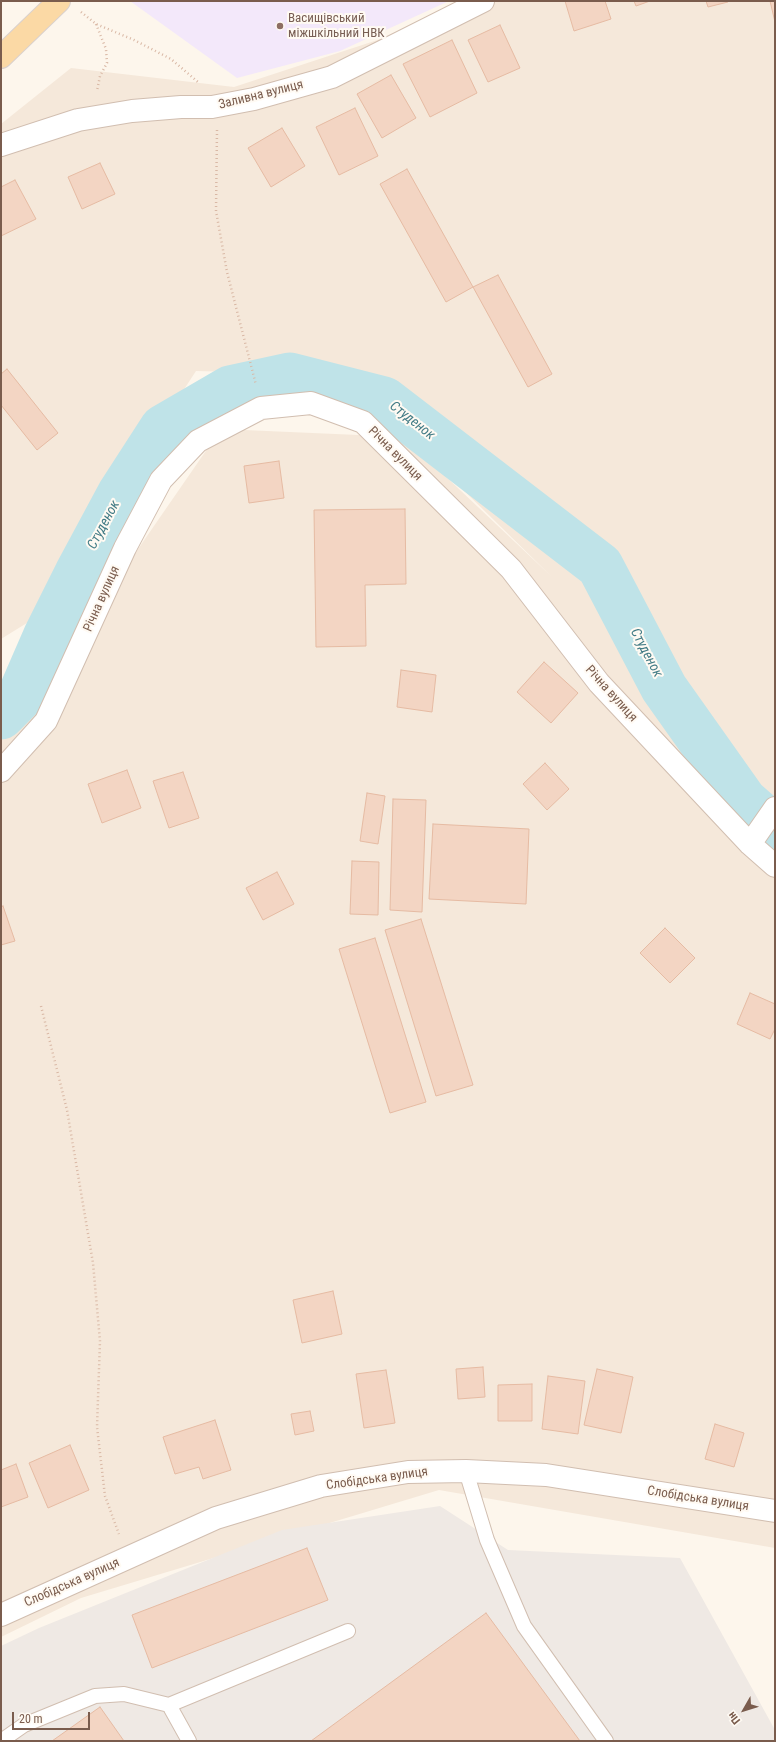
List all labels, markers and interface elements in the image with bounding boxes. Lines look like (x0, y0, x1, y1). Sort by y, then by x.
place label: Васищівський міжшкільний НВК (288, 11, 385, 42)
marker: Васищівський міжшкільний НВК (275, 21, 285, 31)
street label: Заливна вулиця (217, 77, 305, 113)
water label: Студенок (386, 398, 438, 444)
street label: Річна вулиця (365, 424, 425, 484)
water label: Студенок (84, 498, 124, 552)
street label: Річна вулиця (81, 564, 123, 634)
water label: Студенок (626, 626, 666, 680)
street label: Річна вулиця (582, 663, 640, 725)
street label: Слобідська вулиця (325, 1464, 429, 1494)
street label: Слобідська вулиця (646, 1483, 750, 1515)
street label: Слобідська вулиця (22, 1555, 122, 1611)
north arrow (724, 1690, 764, 1730)
scale bar (14, 1704, 92, 1730)
text: Пн (725, 1709, 743, 1727)
text: 20 m (19, 1712, 43, 1726)

